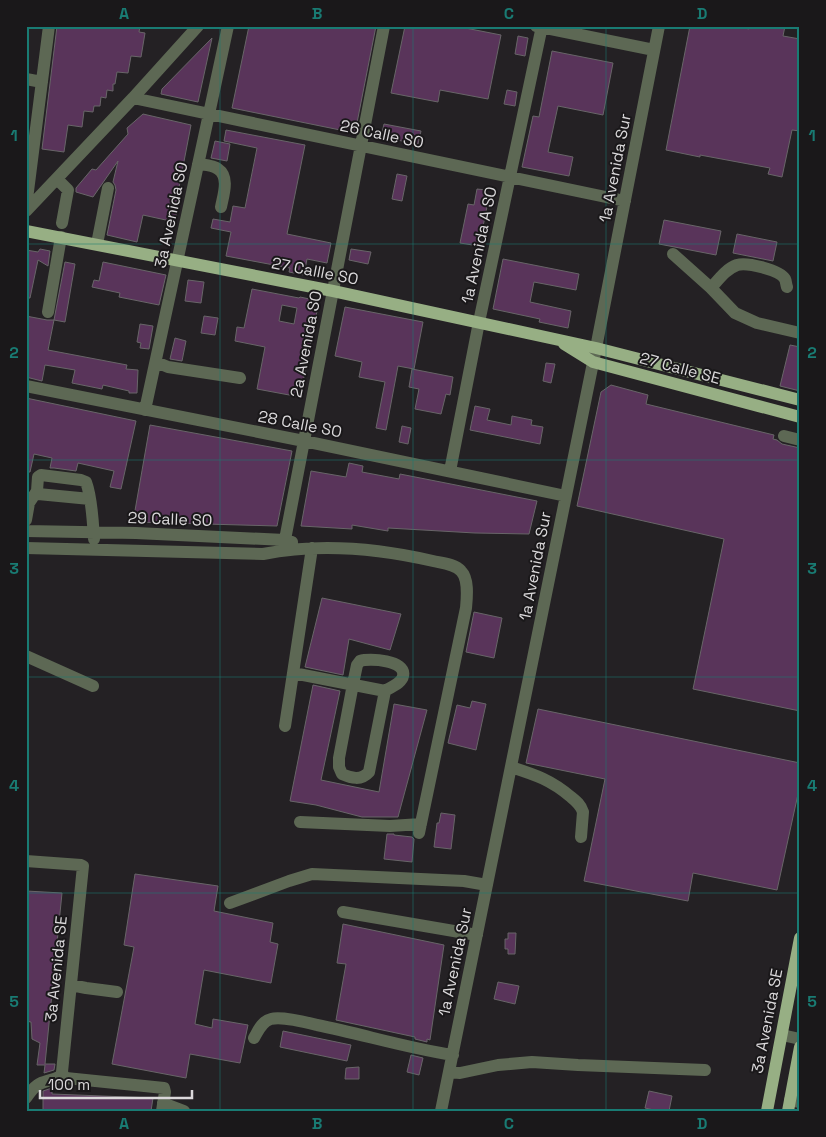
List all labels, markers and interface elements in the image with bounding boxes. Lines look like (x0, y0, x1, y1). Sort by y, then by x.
text: A (119, 3, 129, 24)
text: B (312, 3, 322, 24)
text: C (504, 3, 514, 24)
text: D (697, 3, 707, 24)
street label: 1a Avenida Sur (594, 112, 636, 224)
street label: 26 Calle SO (338, 115, 426, 153)
text: 1 (10, 125, 18, 146)
text: 1 (808, 125, 816, 146)
street label: 3a Avenida SO (149, 160, 193, 270)
street label: 1a Avenida A SO (456, 185, 502, 305)
street label: 27 Callle SO (270, 252, 360, 290)
street label: 2a Avenida SO (285, 289, 327, 399)
text: 2 (9, 342, 19, 363)
text: 2 (807, 342, 817, 363)
street label: 27 Calle SE (638, 347, 722, 389)
street label: 28 Calle SO (256, 406, 344, 442)
street label: 29 Calle SO (127, 507, 213, 531)
street label: 1a Avenida Sur (514, 510, 556, 622)
text: 3 (9, 558, 19, 579)
text: 3 (807, 558, 817, 579)
text: 4 (9, 775, 19, 796)
text: 4 (807, 775, 817, 796)
street label: 1a Avenida Sur (433, 906, 477, 1018)
street label: 3a Avenida SE (40, 915, 72, 1023)
street label: 3a Avenida SE (747, 967, 787, 1075)
text: 5 (9, 991, 19, 1012)
text: 5 (807, 991, 817, 1012)
scale bar (40, 1067, 192, 1099)
text: 100 m (48, 1075, 90, 1094)
text: A (119, 1113, 129, 1134)
text: B (312, 1113, 322, 1134)
text: C (504, 1113, 514, 1134)
text: D (697, 1113, 707, 1134)

